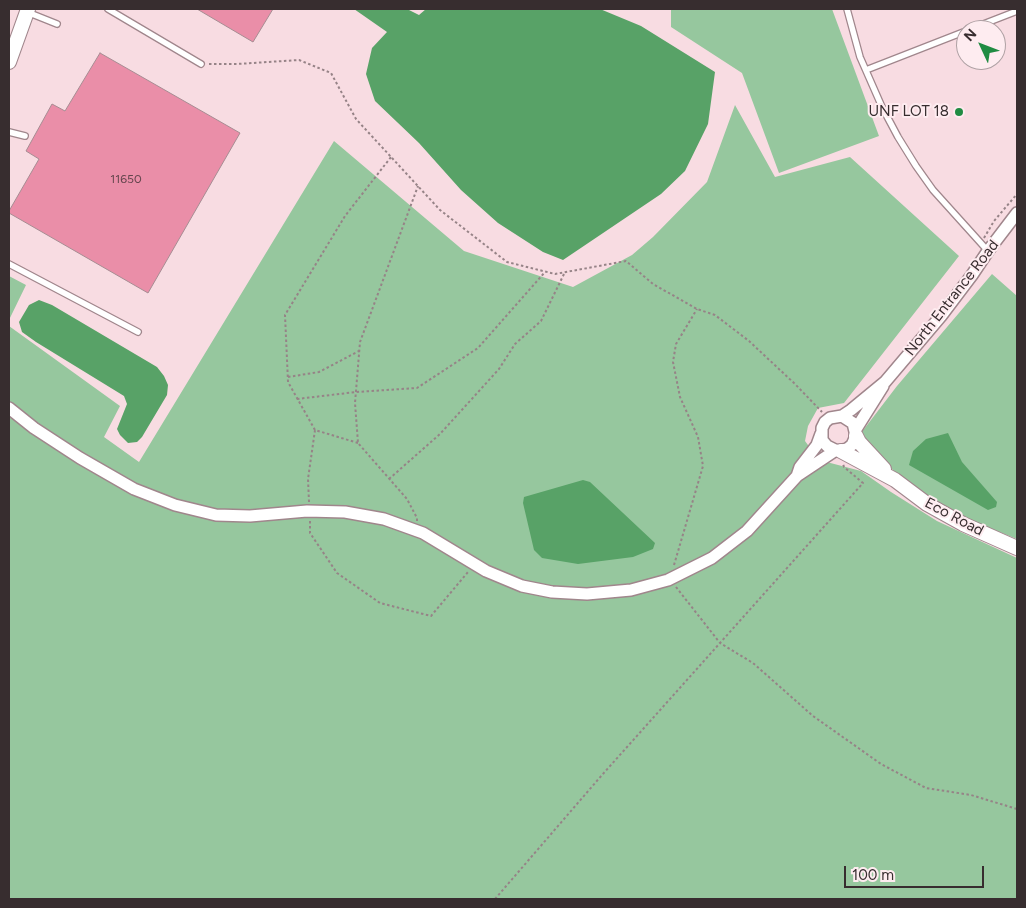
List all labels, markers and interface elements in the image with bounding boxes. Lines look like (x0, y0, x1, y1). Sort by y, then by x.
north arrow (956, 20, 1006, 70)
text: N (960, 25, 980, 45)
place label: UNF LOT 18 (869, 103, 949, 121)
marker: UNF LOT 18 (953, 106, 965, 118)
house number: 11650 (110, 172, 142, 186)
street label: North Entrance Road (901, 237, 1003, 359)
street label: Eco Road (922, 494, 986, 540)
scale bar (846, 856, 986, 888)
text: 100 m (852, 866, 894, 884)

